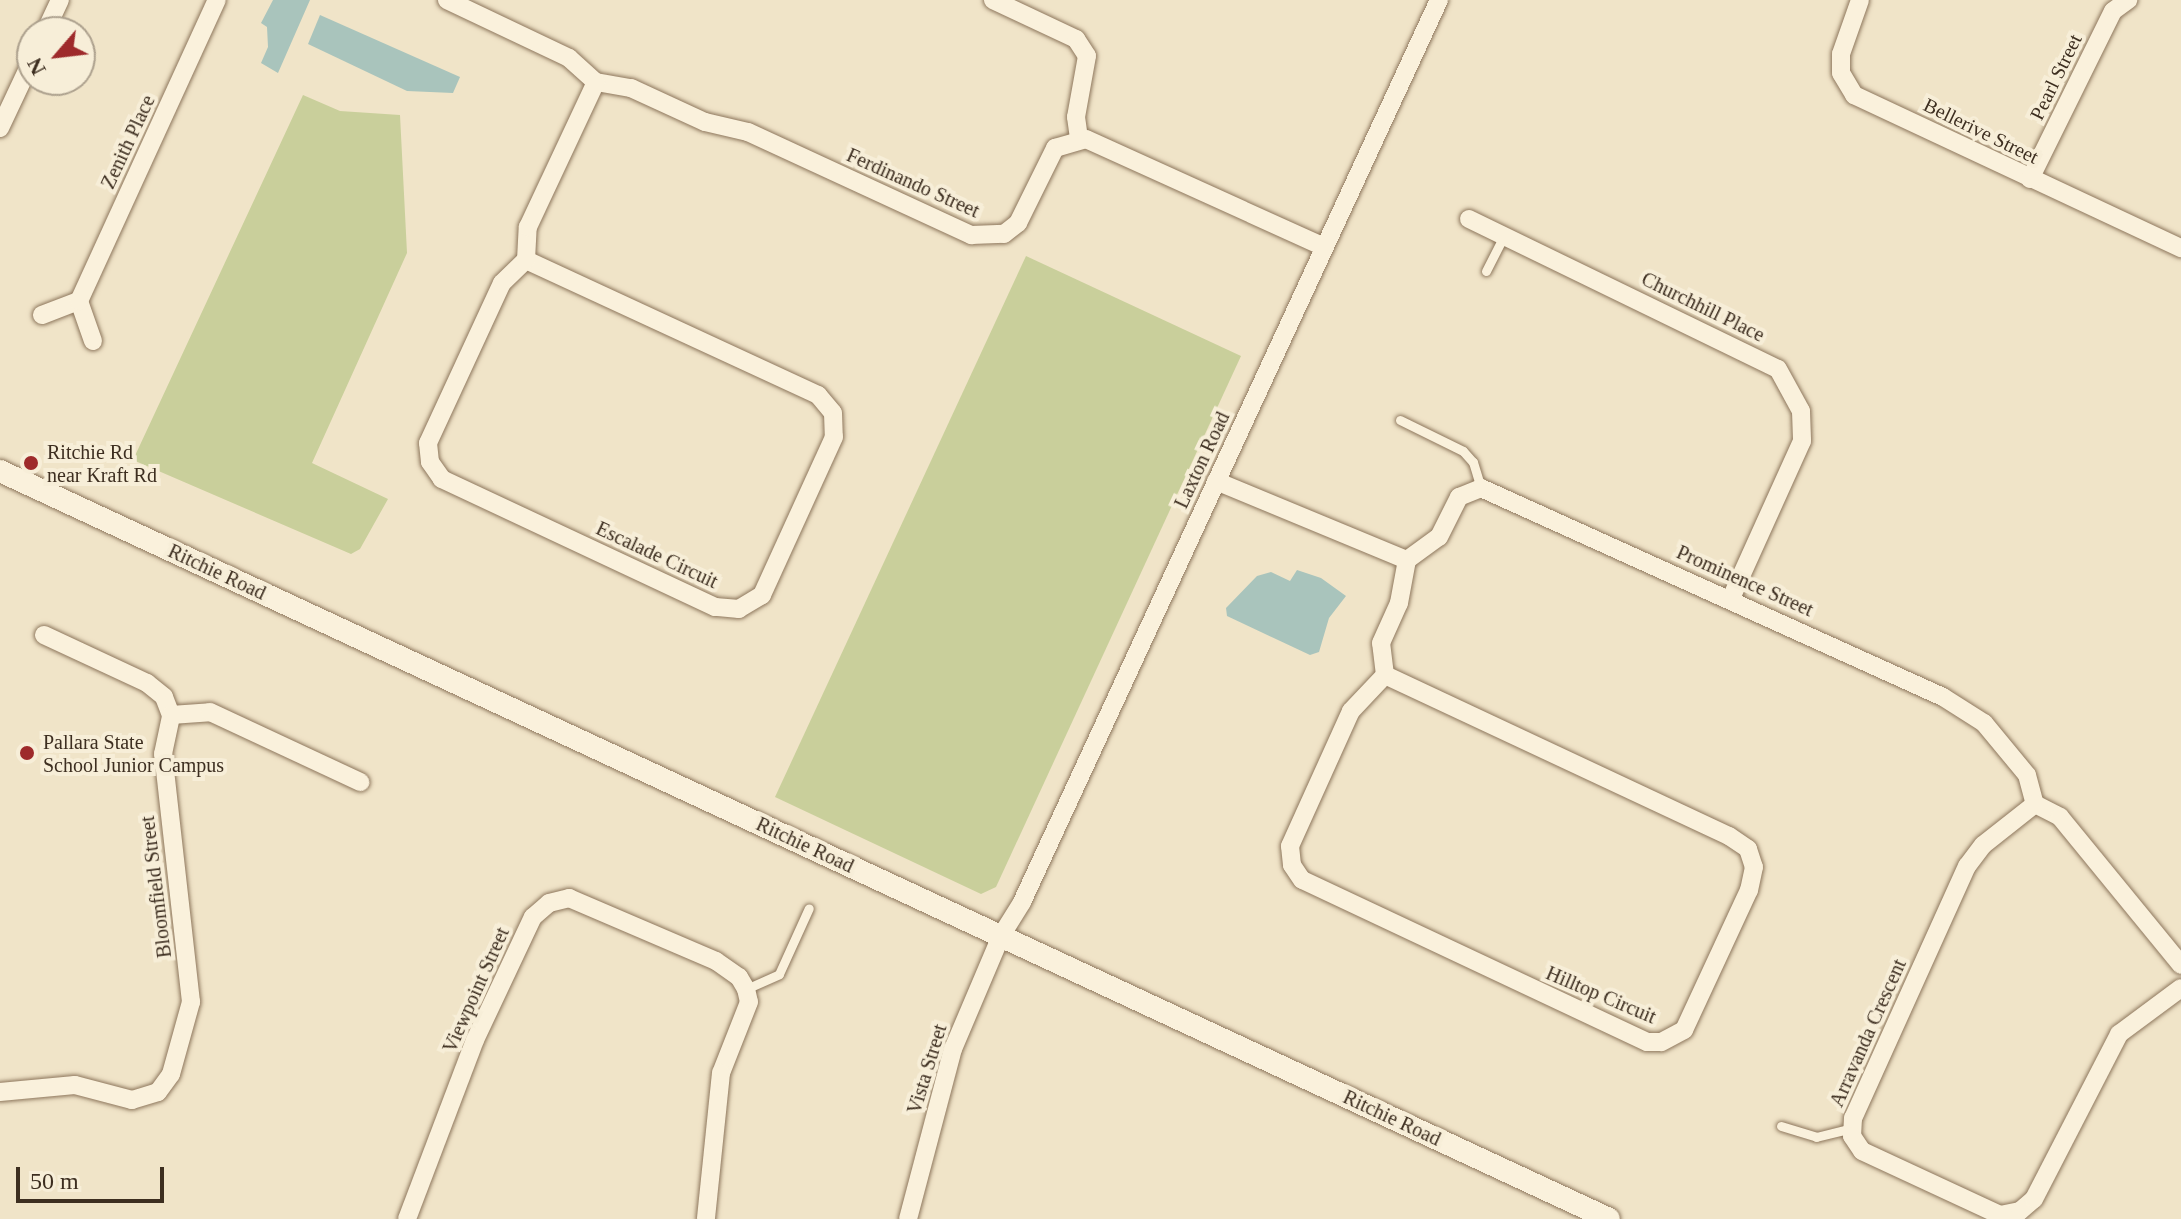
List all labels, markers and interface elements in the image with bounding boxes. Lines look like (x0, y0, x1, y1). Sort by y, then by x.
north arrow (16, 16, 96, 96)
street label: Pearl Street (2025, 30, 2087, 124)
text: N (21, 54, 51, 79)
street label: Zenith Place (96, 91, 160, 193)
street label: Bellerive Street (1920, 93, 2042, 169)
street label: Ferdinando Street (843, 143, 983, 223)
street label: Churchhill Place (1638, 267, 1768, 347)
street label: Laxton Road (1169, 408, 1235, 512)
place label: Ritchie Rd near Kraft Rd (47, 440, 157, 487)
marker: Ritchie Rd near Kraft Rd (22, 454, 40, 472)
street label: Escalade Circuit (592, 516, 722, 594)
street label: Ritchie Road (164, 539, 270, 605)
street label: Prominence Street (1673, 540, 1817, 622)
place label: Pallara State School Junior Campus (43, 730, 224, 777)
marker: Pallara State School Junior Campus (18, 744, 36, 762)
street label: Ritchie Road (752, 812, 858, 878)
street label: Bloomfield Street (135, 815, 177, 959)
street label: Viewpoint Street (438, 924, 514, 1056)
street label: Arravanda Crescent (1825, 955, 1911, 1111)
street label: Hilltop Circuit (1542, 961, 1660, 1029)
street label: Vista Street (902, 1021, 952, 1117)
street label: Ritchie Road (1339, 1085, 1445, 1151)
scale bar (20, 1151, 168, 1201)
text: 50 m (30, 1168, 79, 1194)

